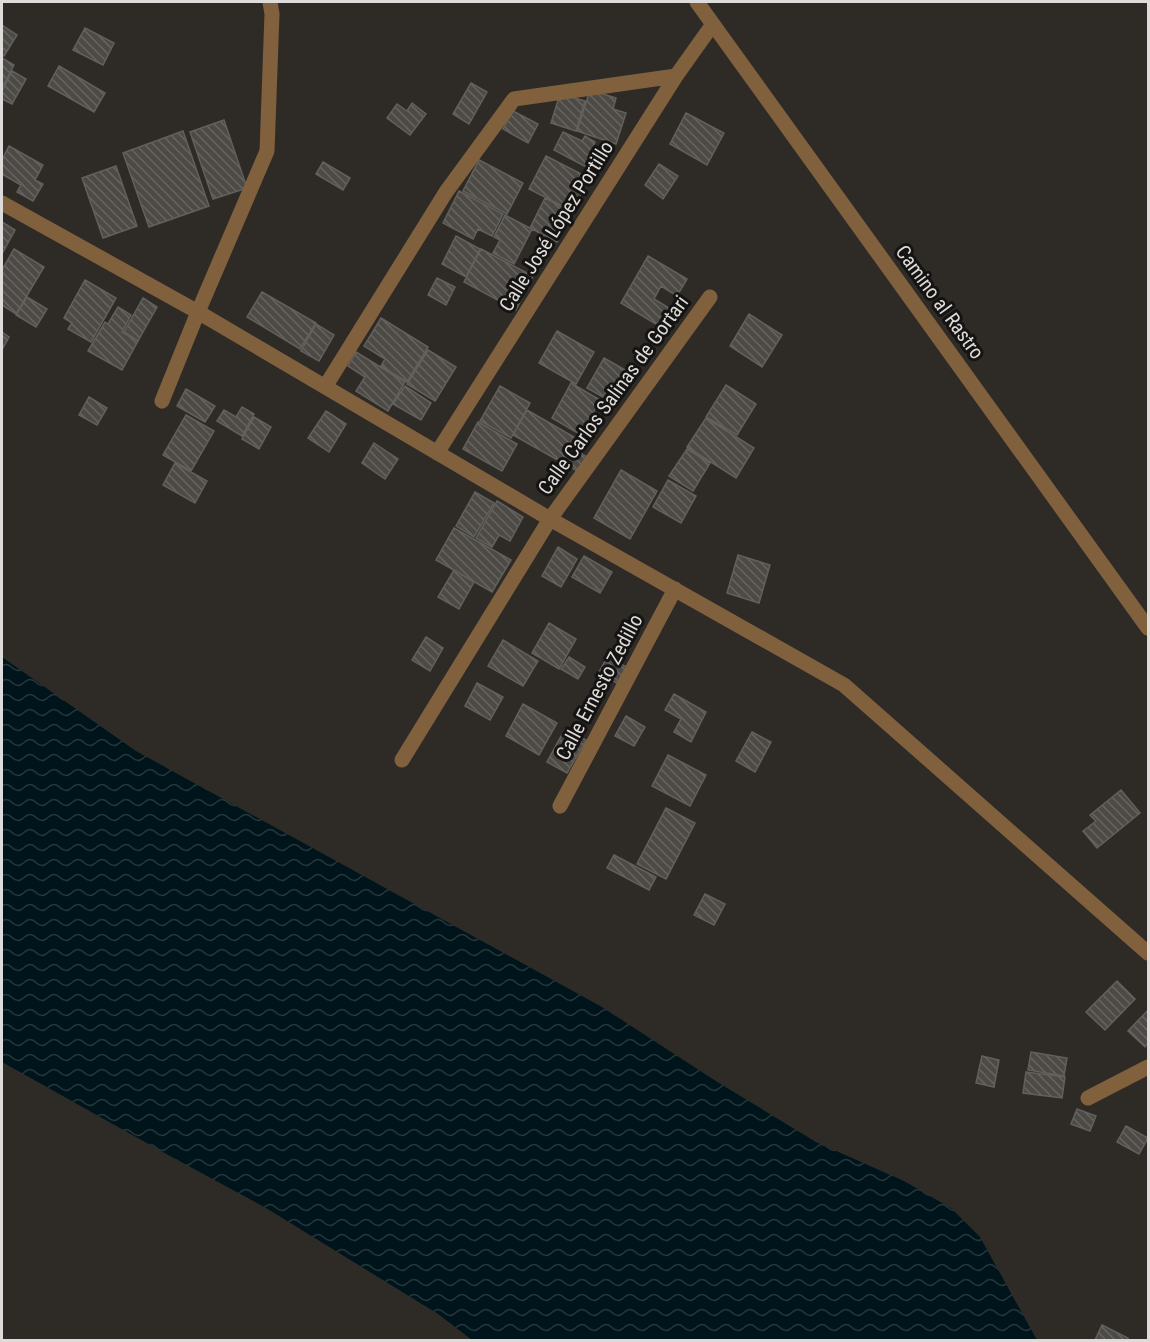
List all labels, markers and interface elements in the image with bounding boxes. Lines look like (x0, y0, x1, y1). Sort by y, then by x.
street label: Calle José López Portillo (494, 136, 618, 316)
street label: Camino al Rastro (891, 240, 989, 364)
street label: Calle Carlos Salinas de Gortari (533, 291, 693, 499)
street label: Calle Ernesto Zedillo (550, 610, 648, 764)

